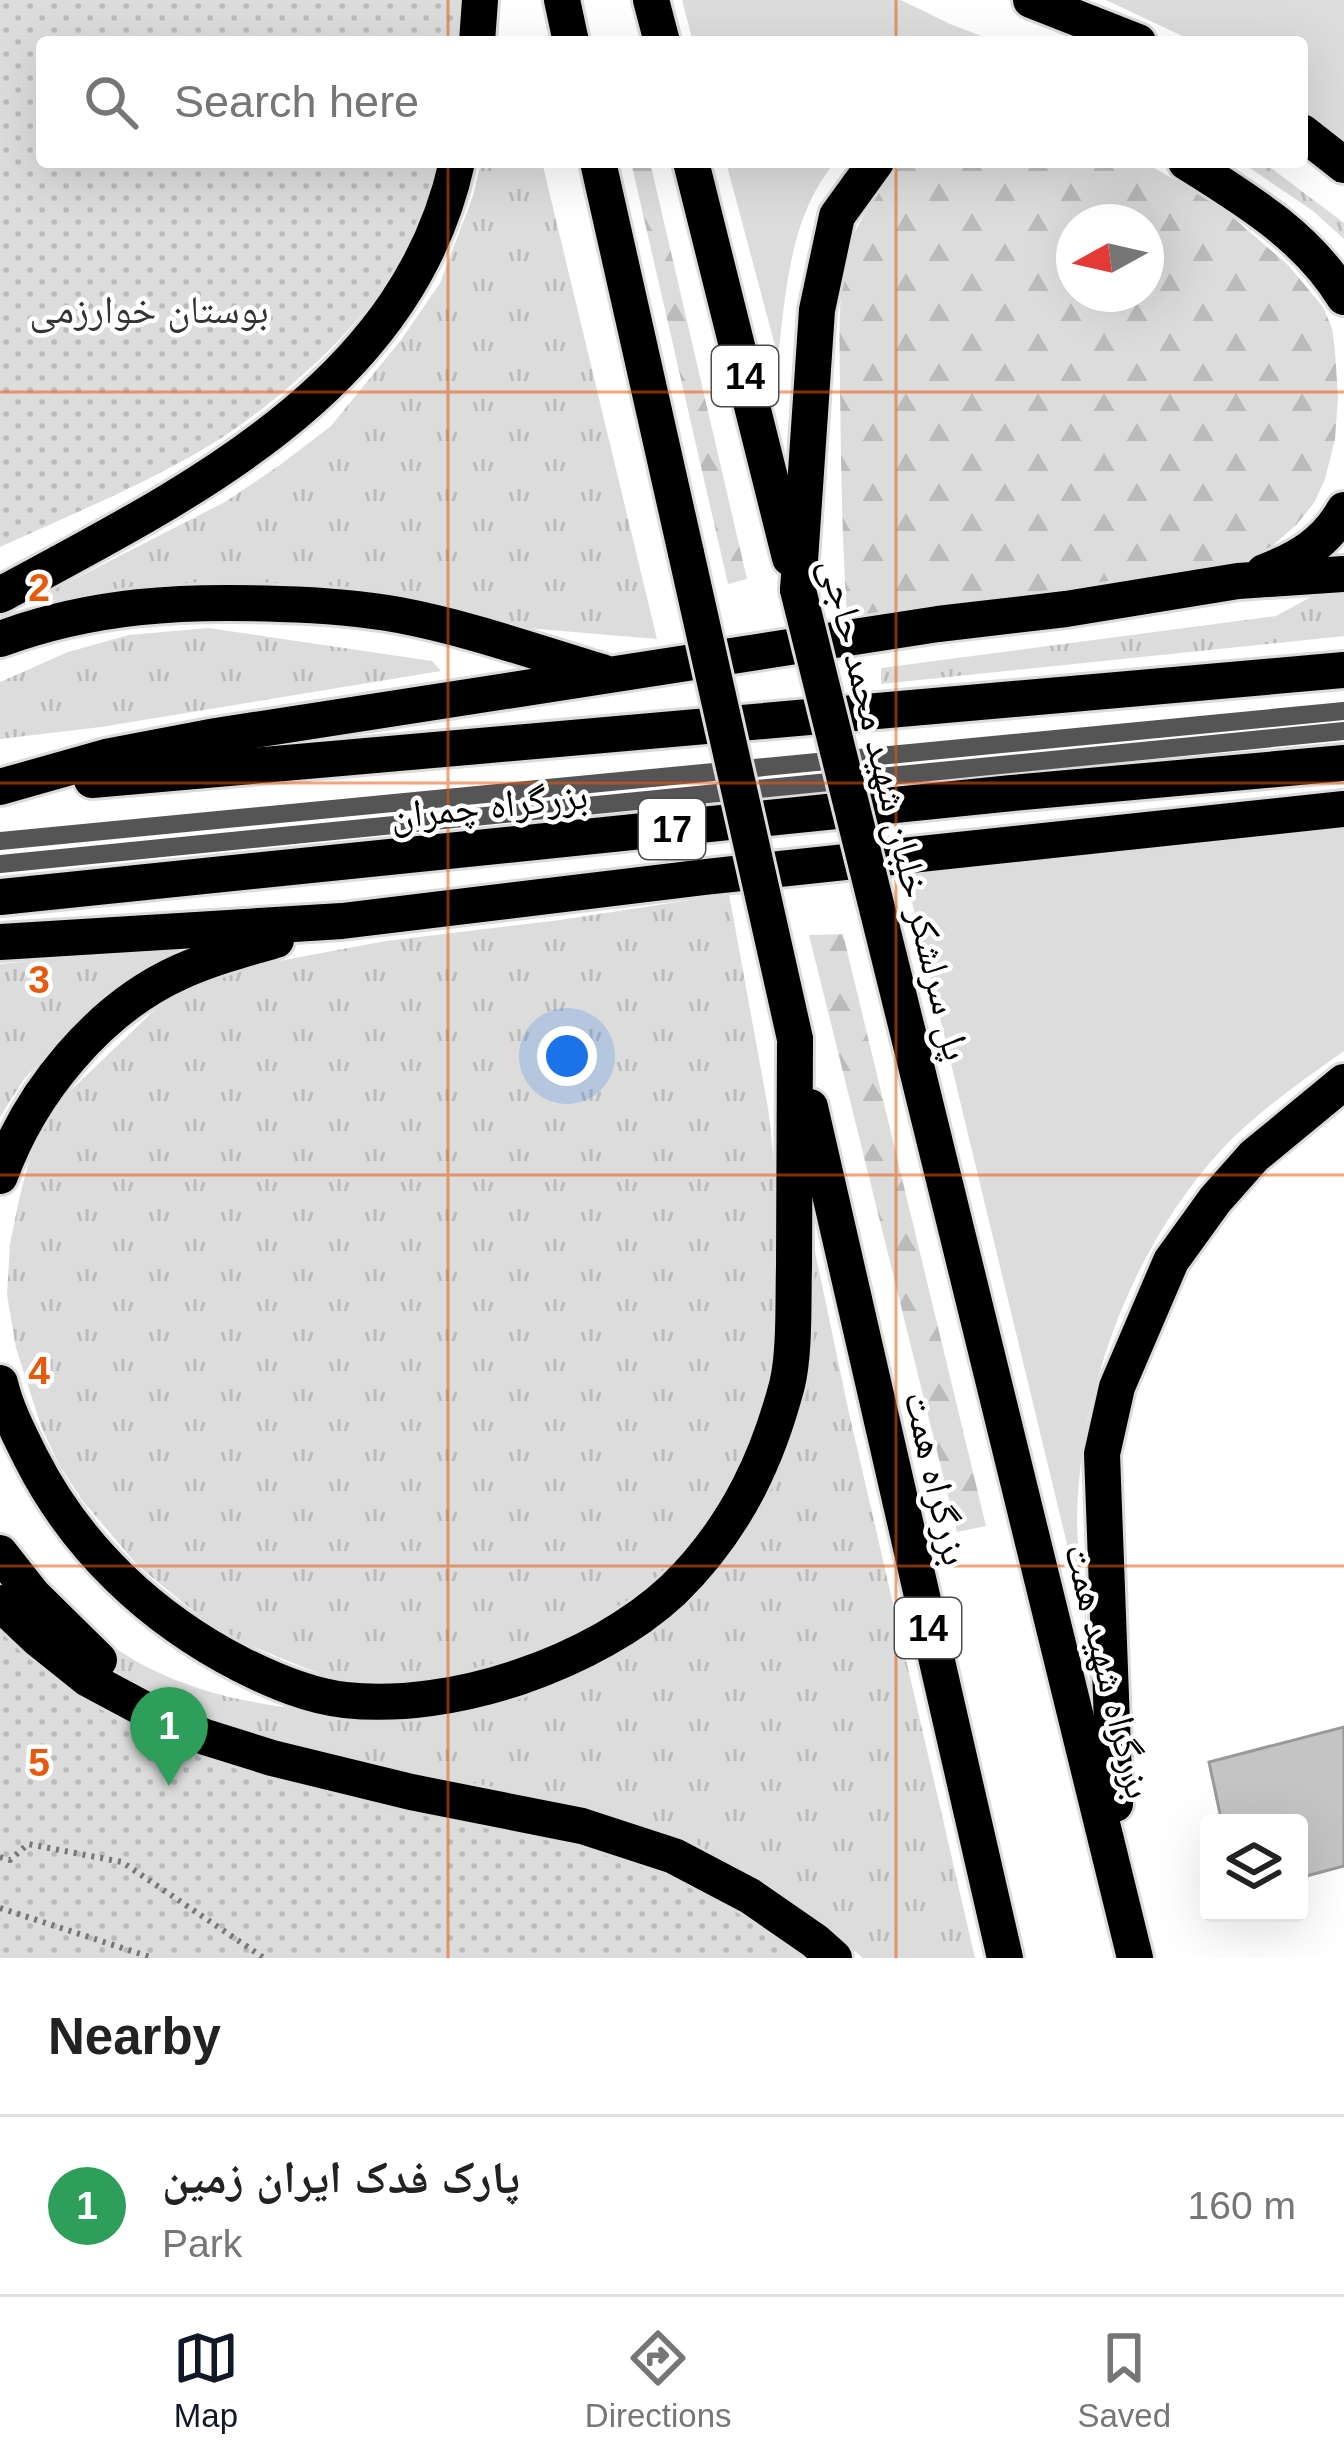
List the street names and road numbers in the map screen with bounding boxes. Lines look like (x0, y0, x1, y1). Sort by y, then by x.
road number: 14 (712, 346, 778, 406)
street label: پل سرلشکر خلبان شهید محمد حاجی (810, 553, 979, 1065)
street label: بزرگراه چمران (388, 773, 590, 839)
road number: 17 (639, 799, 705, 859)
street label: بزرگراه همت (896, 1387, 978, 1569)
street label: بزرگراه شهید همت (1056, 1539, 1161, 1803)
road number: 14 (895, 1598, 961, 1658)

